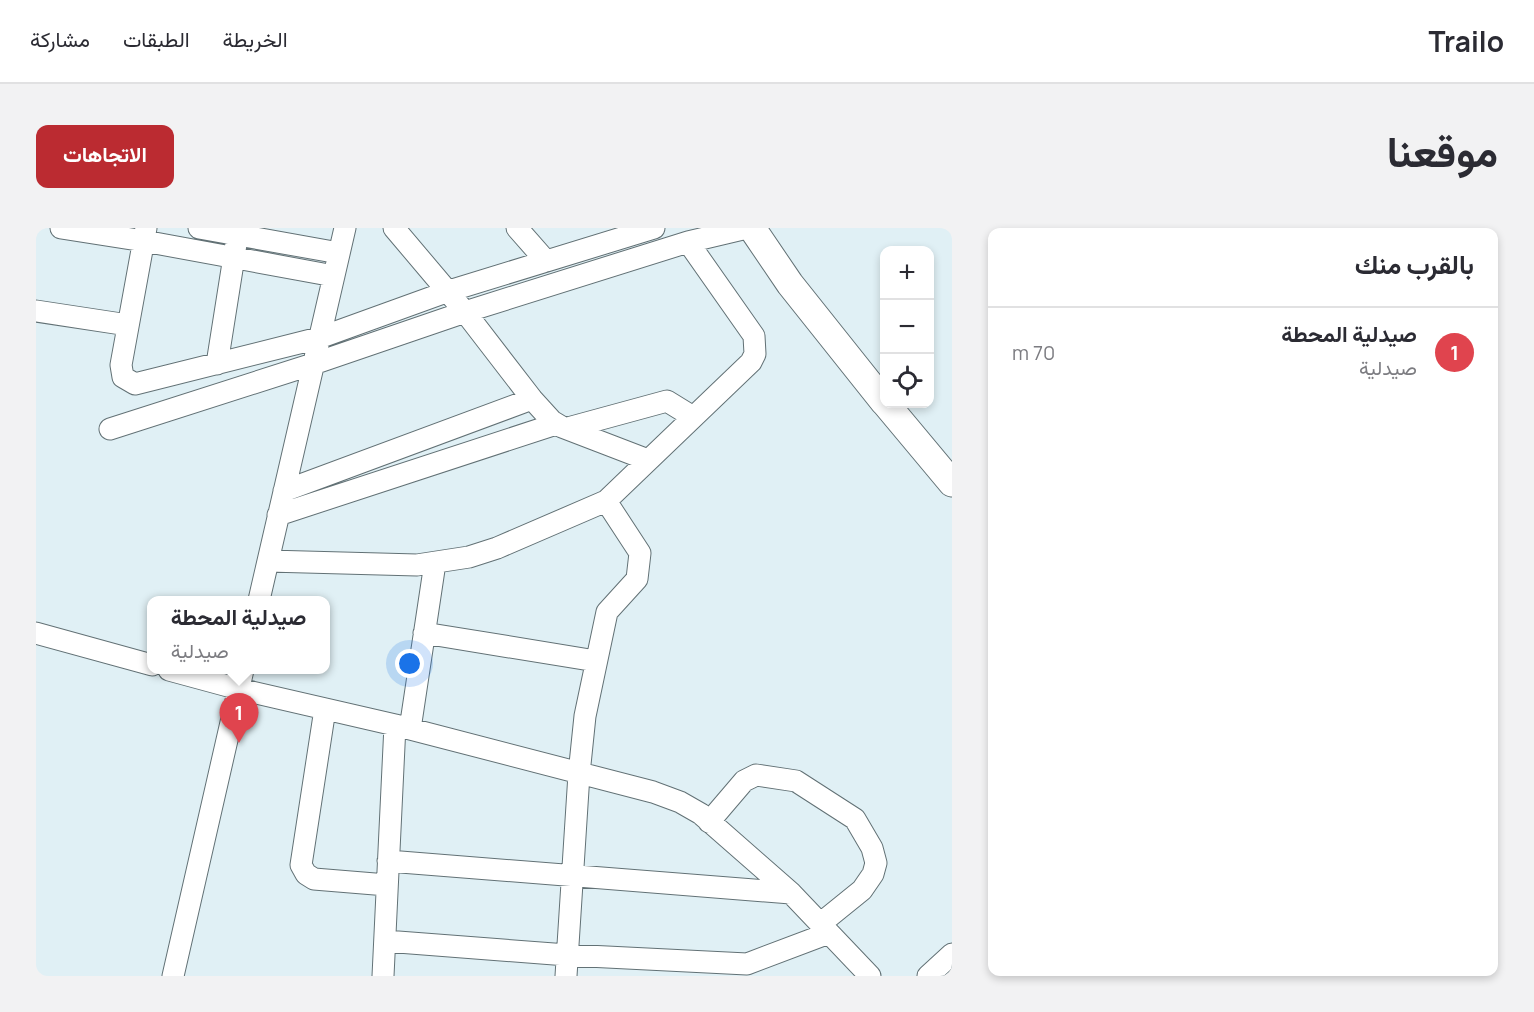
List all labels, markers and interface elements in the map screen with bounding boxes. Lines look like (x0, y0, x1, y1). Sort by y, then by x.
text: Trailo (1428, 22, 1504, 60)
text: مشاركة (30, 25, 90, 53)
text: الطبقات (123, 25, 190, 53)
text: الخريطة (223, 25, 288, 53)
text: موقعنا (1387, 122, 1498, 180)
button: الاتجاهات (36, 125, 174, 188)
map controls (880, 246, 934, 408)
button: + (880, 246, 934, 300)
text: بالقرب منك (1355, 246, 1474, 282)
button: − (880, 300, 934, 354)
text: صيدلية المحطة (1281, 319, 1417, 349)
text: 70 m (1012, 339, 1055, 366)
text: 1 (1450, 339, 1459, 366)
button: locate (880, 354, 934, 408)
text: صيدلية (1359, 354, 1417, 381)
popup (147, 596, 330, 674)
text: صيدلية المحطة (171, 602, 306, 632)
text: صيدلية (171, 637, 229, 664)
your location (395, 649, 424, 678)
pin: 1 (220, 694, 258, 743)

